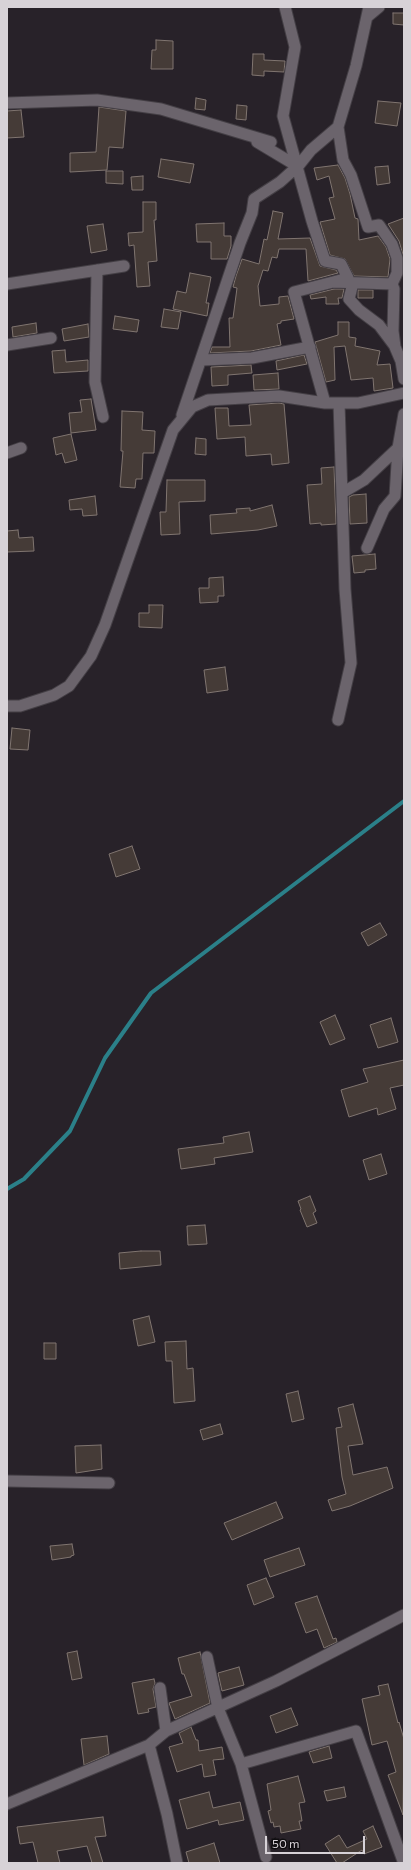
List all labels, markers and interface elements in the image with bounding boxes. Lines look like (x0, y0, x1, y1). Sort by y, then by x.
scale bar (267, 1828, 367, 1854)
text: 50 m (272, 1836, 300, 1850)

